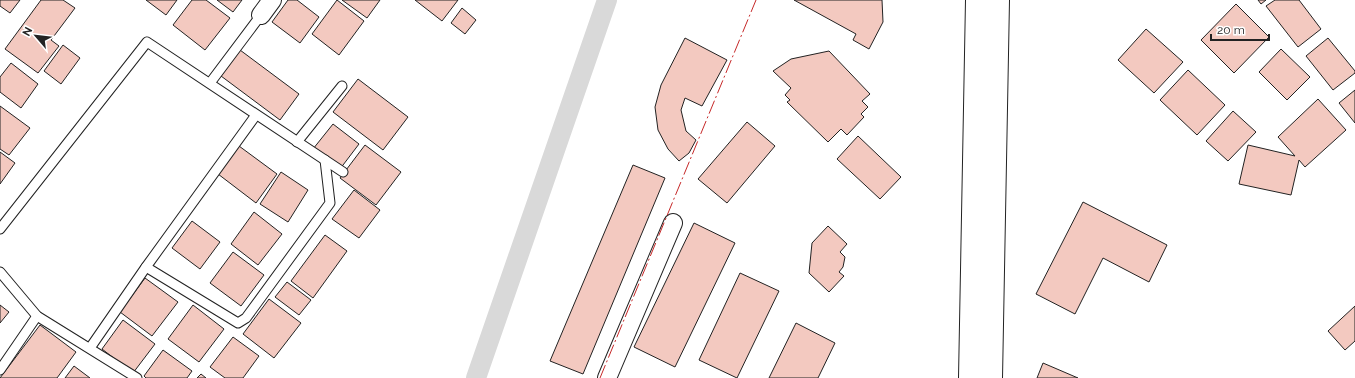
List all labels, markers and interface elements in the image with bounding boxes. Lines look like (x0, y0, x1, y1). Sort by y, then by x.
north arrow (16, 16, 56, 56)
scale bar (1211, 16, 1269, 42)
text: 20 m (1217, 23, 1245, 37)
text: N (20, 25, 35, 38)

